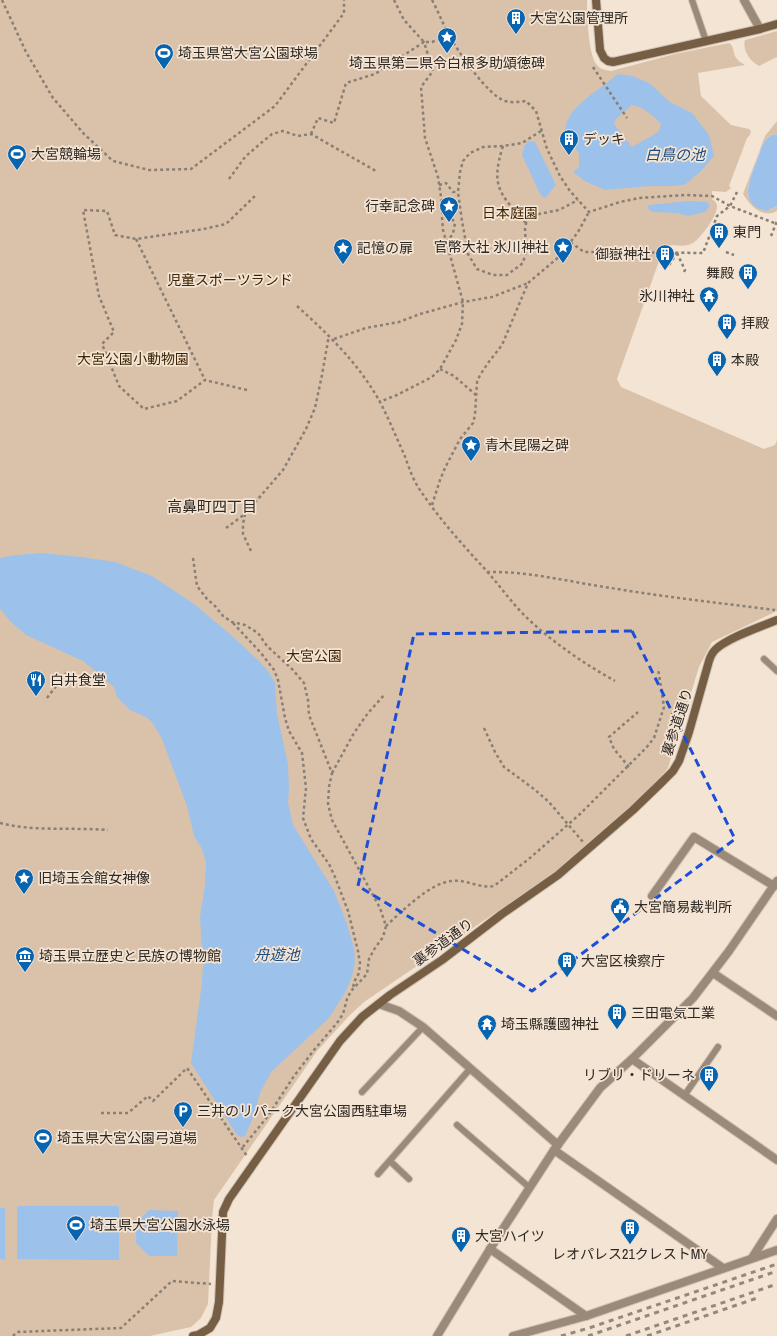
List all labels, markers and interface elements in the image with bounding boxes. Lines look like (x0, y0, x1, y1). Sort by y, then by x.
building icon: 大宮公園管理所 (505, 7, 527, 35)
place label: 大宮公園管理所 (530, 9, 628, 27)
place icon: 埼玉県第二県令白根多助頌徳碑 (436, 26, 458, 54)
sports icon: 埼玉県営大宮公園球場 (153, 42, 175, 70)
place label: 埼玉県営大宮公園球場 (178, 44, 318, 62)
place label: 埼玉県第二県令白根多助頌徳碑 (349, 54, 545, 72)
building icon: デッキ (558, 128, 580, 156)
place label: デッキ (583, 130, 625, 148)
sports icon: 大宮競輪場 (6, 143, 28, 171)
water label: 白鳥の池 (645, 144, 707, 165)
place label: 大宮競輪場 (31, 145, 101, 163)
place icon: 行幸記念碑 (438, 195, 460, 223)
place label: 行幸記念碑 (365, 197, 435, 215)
park label: 日本庭園 (482, 204, 538, 222)
building icon: 東門 (708, 221, 730, 249)
place label: 東門 (733, 223, 761, 241)
place icon: 官幣大社 氷川神社 (552, 236, 574, 264)
place icon: 記憶の扉 (332, 237, 354, 265)
place label: 官幣大社 氷川神社 (434, 238, 549, 256)
place label: 記憶の扉 (357, 239, 413, 257)
building icon: 御嶽神社 (654, 243, 676, 271)
place label: 御嶽神社 (595, 245, 651, 263)
building icon: 舞殿 (737, 262, 759, 290)
place label: 舞殿 (706, 264, 734, 282)
park label: 児童スポーツランド (167, 271, 293, 289)
temple icon: 氷川神社 (698, 285, 720, 313)
place label: 氷川神社 (639, 287, 695, 305)
building icon: 拝殿 (716, 312, 738, 340)
place label: 拝殿 (741, 314, 769, 332)
building icon: 本殿 (706, 349, 728, 377)
park label: 大宮公園小動物園 (77, 350, 189, 368)
place label: 本殿 (731, 351, 759, 369)
place icon: 青木昆陽之碑 (460, 434, 482, 462)
place label: 青木昆陽之碑 (485, 436, 569, 454)
district label: 高鼻町四丁目 (167, 496, 257, 517)
park label: 大宮公園 (286, 647, 342, 665)
restaurant icon: 白井食堂 (25, 669, 47, 697)
place label: 白井食堂 (50, 671, 106, 689)
street label: 裏参道通り (658, 686, 696, 758)
place icon: 旧埼玉会館女神像 (13, 867, 35, 895)
place label: 旧埼玉会館女神像 (38, 869, 150, 887)
public building icon: 大宮簡易裁判所 (609, 896, 631, 924)
place label: 大宮簡易裁判所 (634, 898, 732, 916)
street label: 裏参道通り (409, 914, 477, 970)
water label: 舟遊池 (254, 944, 301, 965)
museum icon: 埼玉県立歴史と民族の博物館 (14, 945, 36, 973)
place label: 埼玉県立歴史と民族の博物館 (39, 947, 221, 965)
building icon: 大宮区検察庁 (556, 950, 578, 978)
place label: 大宮区検察庁 (581, 952, 665, 970)
building icon: 三田電気工業 (606, 1002, 628, 1030)
place label: 三田電気工業 (631, 1004, 715, 1022)
temple icon: 埼玉縣護國神社 (476, 1013, 498, 1041)
place label: 埼玉縣護國神社 (501, 1015, 599, 1033)
building icon: リブリ・ドリーネ (698, 1064, 720, 1092)
place label: リブリ・ドリーネ (583, 1066, 695, 1084)
parking icon: 三井のリパーク大宮公園西駐車場 (172, 1100, 194, 1128)
place label: 三井のリパーク大宮公園西駐車場 (197, 1102, 407, 1120)
sports icon: 埼玉県大宮公園弓道場 (32, 1127, 54, 1155)
place label: 埼玉県大宮公園弓道場 (57, 1129, 197, 1147)
sports icon: 埼玉県大宮公園水泳場 (65, 1214, 87, 1242)
place label: 埼玉県大宮公園水泳場 (90, 1216, 230, 1234)
building icon: レオパレス21クレストMY (619, 1217, 641, 1245)
building icon: 大宮ハイツ (450, 1225, 472, 1253)
place label: 大宮ハイツ (475, 1227, 545, 1245)
place label: レオパレス21クレストMY (552, 1245, 708, 1263)

